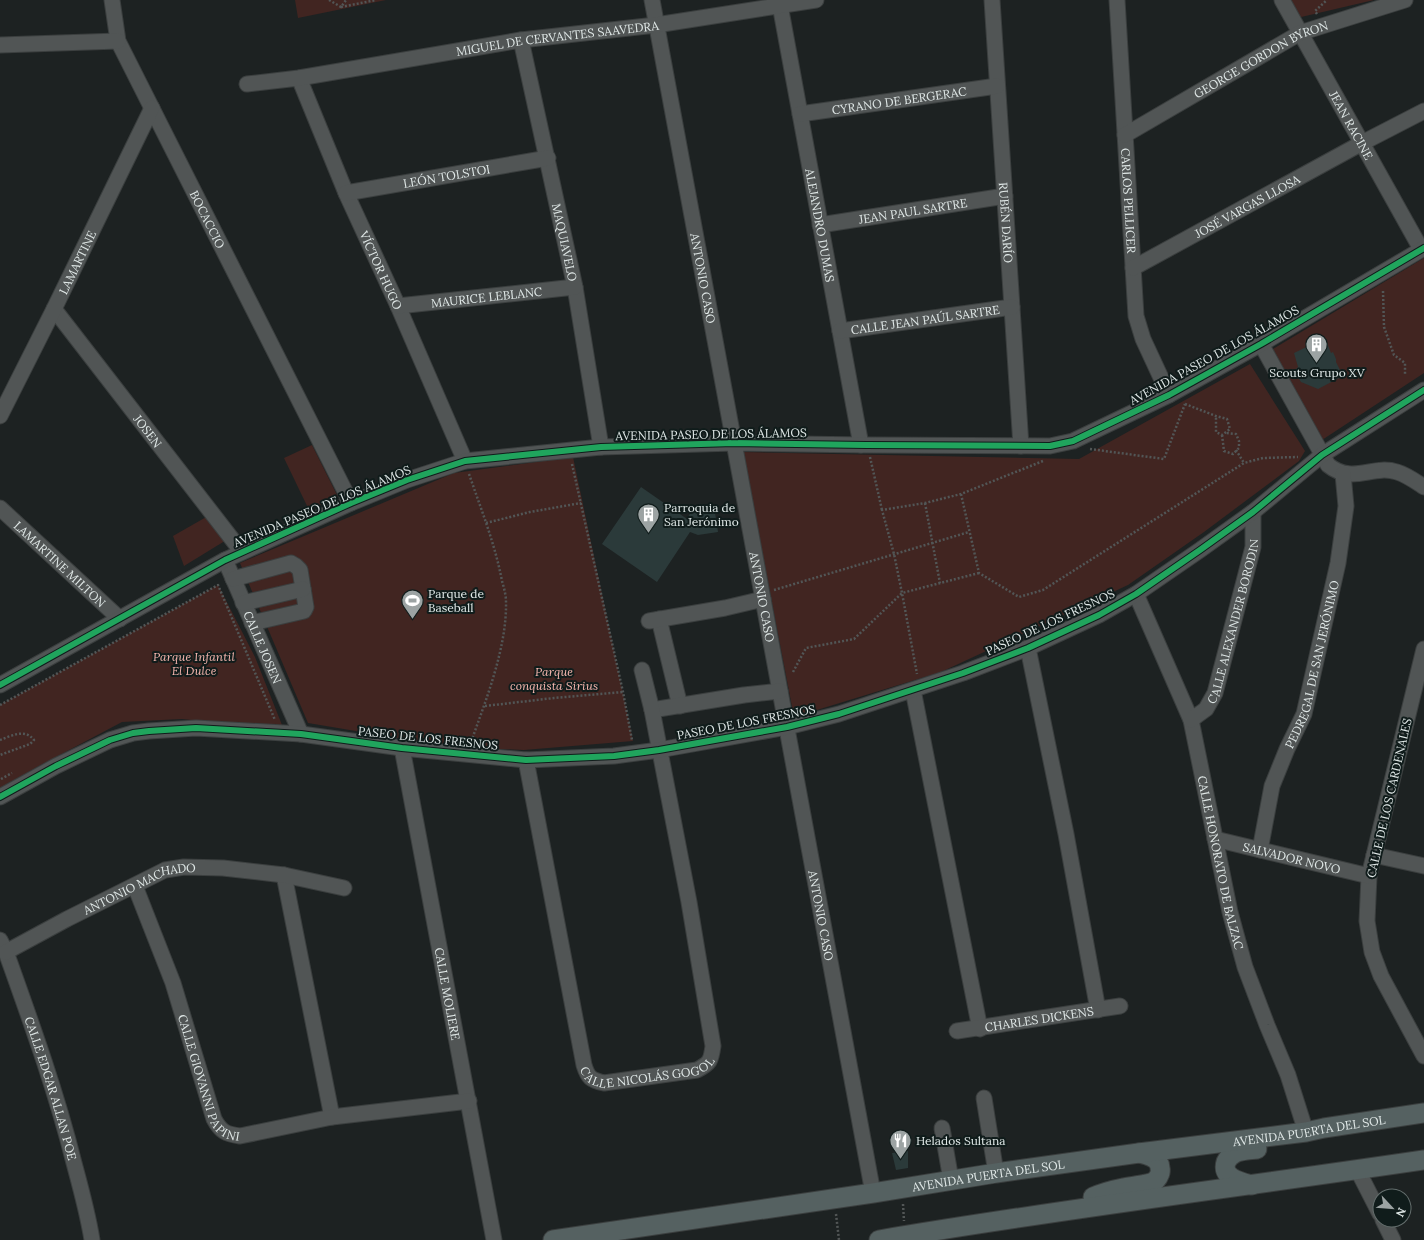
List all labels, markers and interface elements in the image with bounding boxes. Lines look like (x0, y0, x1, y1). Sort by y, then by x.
street label: MIGUEL DE CERVANTES SAAVEDRA (455, 17, 660, 58)
street label: GEORGE GORDON BYRON (1191, 17, 1330, 101)
street label: CYRANO DE BERGERAC (831, 83, 968, 117)
street label: JEAN RACINE (1326, 87, 1377, 162)
street label: CARLOS PELLICER (1118, 148, 1140, 254)
street label: LEÓN TOLSTOI (402, 161, 491, 190)
street label: ALEJANDRO DUMAS (803, 166, 838, 283)
street label: JOSÉ VARGAS LLOSA (1191, 171, 1303, 241)
street label: RUBÉN DARÍO (996, 182, 1017, 263)
street label: BOCACCIO (187, 188, 229, 251)
street label: JEAN PAUL SARTRE (857, 195, 968, 226)
street label: MAQUIAVELO (549, 202, 581, 283)
street label: VÍCTOR HUGO (356, 227, 406, 312)
street label: LAMARTINE (55, 228, 99, 296)
street label: ANTONIO CASO (688, 231, 719, 325)
street label: MAURICE LEBLANC (430, 283, 543, 310)
street label: CALLE JEAN PAÚL SARTRE (850, 301, 1000, 337)
street label: AVENIDA PASEO DE LOS ÁLAMOS (1126, 302, 1301, 408)
building icon: Scouts Grupo XV (1304, 332, 1330, 365)
place label: Scouts Grupo XV (1269, 365, 1366, 380)
street label: JOSEN (130, 411, 166, 450)
street label: AVENIDA PASEO DE LOS ÁLAMOS (614, 425, 807, 443)
street label: AVENIDA PASEO DE LOS ÁLAMOS (230, 462, 413, 551)
place label: Parroquia de San Jerónimo (664, 500, 739, 529)
building icon: Parroquia de San Jerónimo (636, 501, 662, 534)
street label: LAMARTINE MILTON (11, 517, 109, 610)
street label: CALLE ALEXANDER BORODIN (1203, 539, 1261, 706)
street label: ANTONIO CASO (747, 549, 778, 643)
street label: PEDREGAL DE SAN JERÓNIMO (1281, 579, 1341, 751)
street label: PASEO DE LOS FRESNOS (983, 585, 1117, 659)
place label: Parque de Baseball (428, 586, 484, 615)
sports icon: Parque de Baseball (399, 587, 425, 620)
street label: CALLE JOSEN (241, 608, 285, 686)
park label: Parque Infantil El Dulce (153, 649, 236, 678)
park label: Parque conquista Sirius (510, 664, 598, 693)
street label: PASEO DE LOS FRESNOS (675, 701, 817, 743)
street label: CALLE DE LOS CARDENALES (1363, 717, 1415, 879)
street label: PASEO DE LOS FRESNOS (357, 723, 499, 753)
street label: CALLE HONORATO DE BALZAC (1195, 774, 1247, 952)
street label: SALVADOR NOVO (1241, 838, 1342, 876)
street label: ANTONIO MACHADO (80, 859, 196, 918)
street label: ANTONIO CASO (806, 868, 837, 962)
street label: CALLE MOLIERE (432, 946, 464, 1041)
street label: CHARLES DICKENS (984, 1003, 1095, 1034)
street label: CALLE GIOVANNI PAPINI (175, 1012, 241, 1143)
street label: CALLE EDGAR ALLAN POE (22, 1014, 80, 1162)
street label: CALLE NICOLÁS GOGOL (578, 1045, 718, 1069)
text: CALLE NICOLÁS GOGOL (577, 1054, 717, 1091)
street label: AVENIDA PUERTA DEL SOL (1231, 1111, 1386, 1149)
restaurant icon: Helados Sultana (888, 1127, 914, 1160)
place label: Helados Sultana (916, 1133, 1005, 1148)
street label: AVENIDA PUERTA DEL SOL (910, 1156, 1065, 1194)
north arrow (1372, 1188, 1412, 1228)
text: N (1393, 1205, 1409, 1220)

